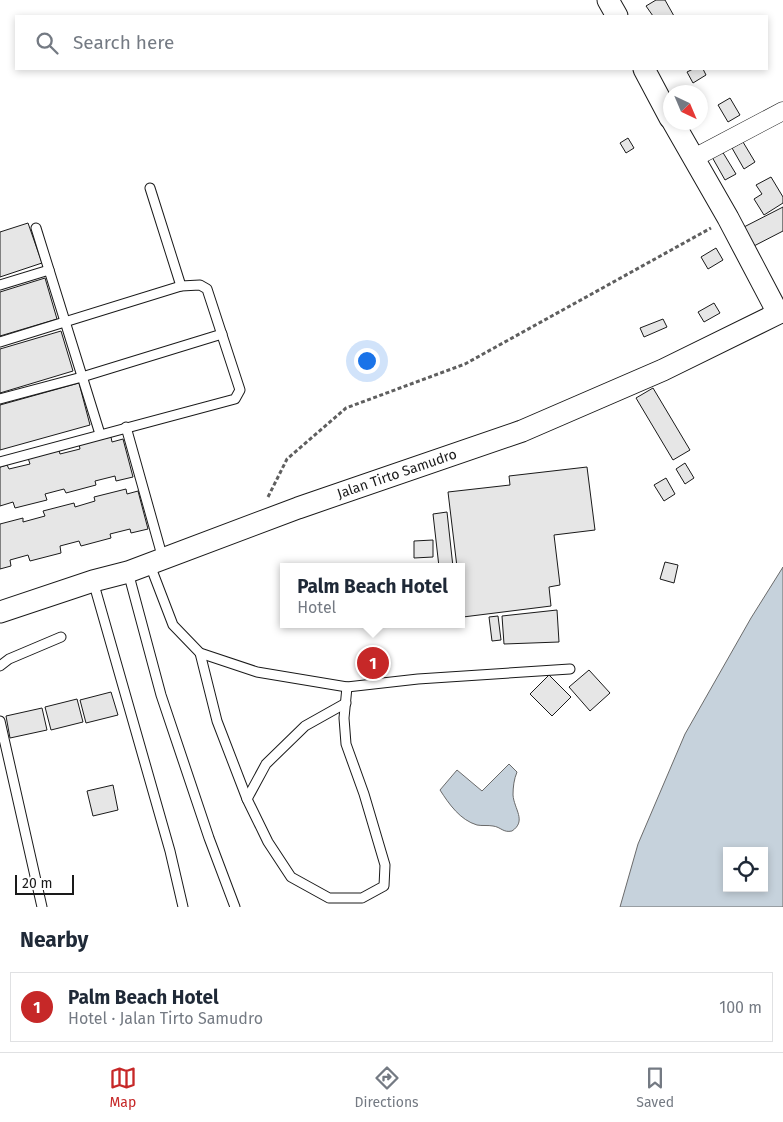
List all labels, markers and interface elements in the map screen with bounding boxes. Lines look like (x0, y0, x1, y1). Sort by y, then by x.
search box (15, 15, 768, 70)
icon: search (33, 29, 61, 57)
text: Search here (73, 31, 174, 54)
north arrow (663, 85, 708, 130)
your location (354, 348, 380, 374)
street label: Jalan Tirto Samudro (335, 446, 459, 502)
popup (280, 563, 465, 628)
text: Palm Beach Hotel (297, 575, 448, 598)
text: Hotel (297, 598, 336, 617)
pin: 1 (357, 644, 389, 682)
map controls (723, 847, 768, 892)
button: locate (723, 847, 768, 892)
scale bar (15, 872, 74, 895)
text: 20 m (22, 875, 52, 892)
text: Nearby (20, 927, 88, 953)
text: Palm Beach Hotel (68, 986, 219, 1009)
text: 1 (33, 998, 41, 1017)
text: 100 m (719, 998, 762, 1017)
text: Hotel · Jalan Tirto Samudro (68, 1009, 263, 1028)
tab: Map (109, 1064, 137, 1111)
tab: Directions (354, 1064, 419, 1111)
tab: Saved (636, 1064, 674, 1111)

